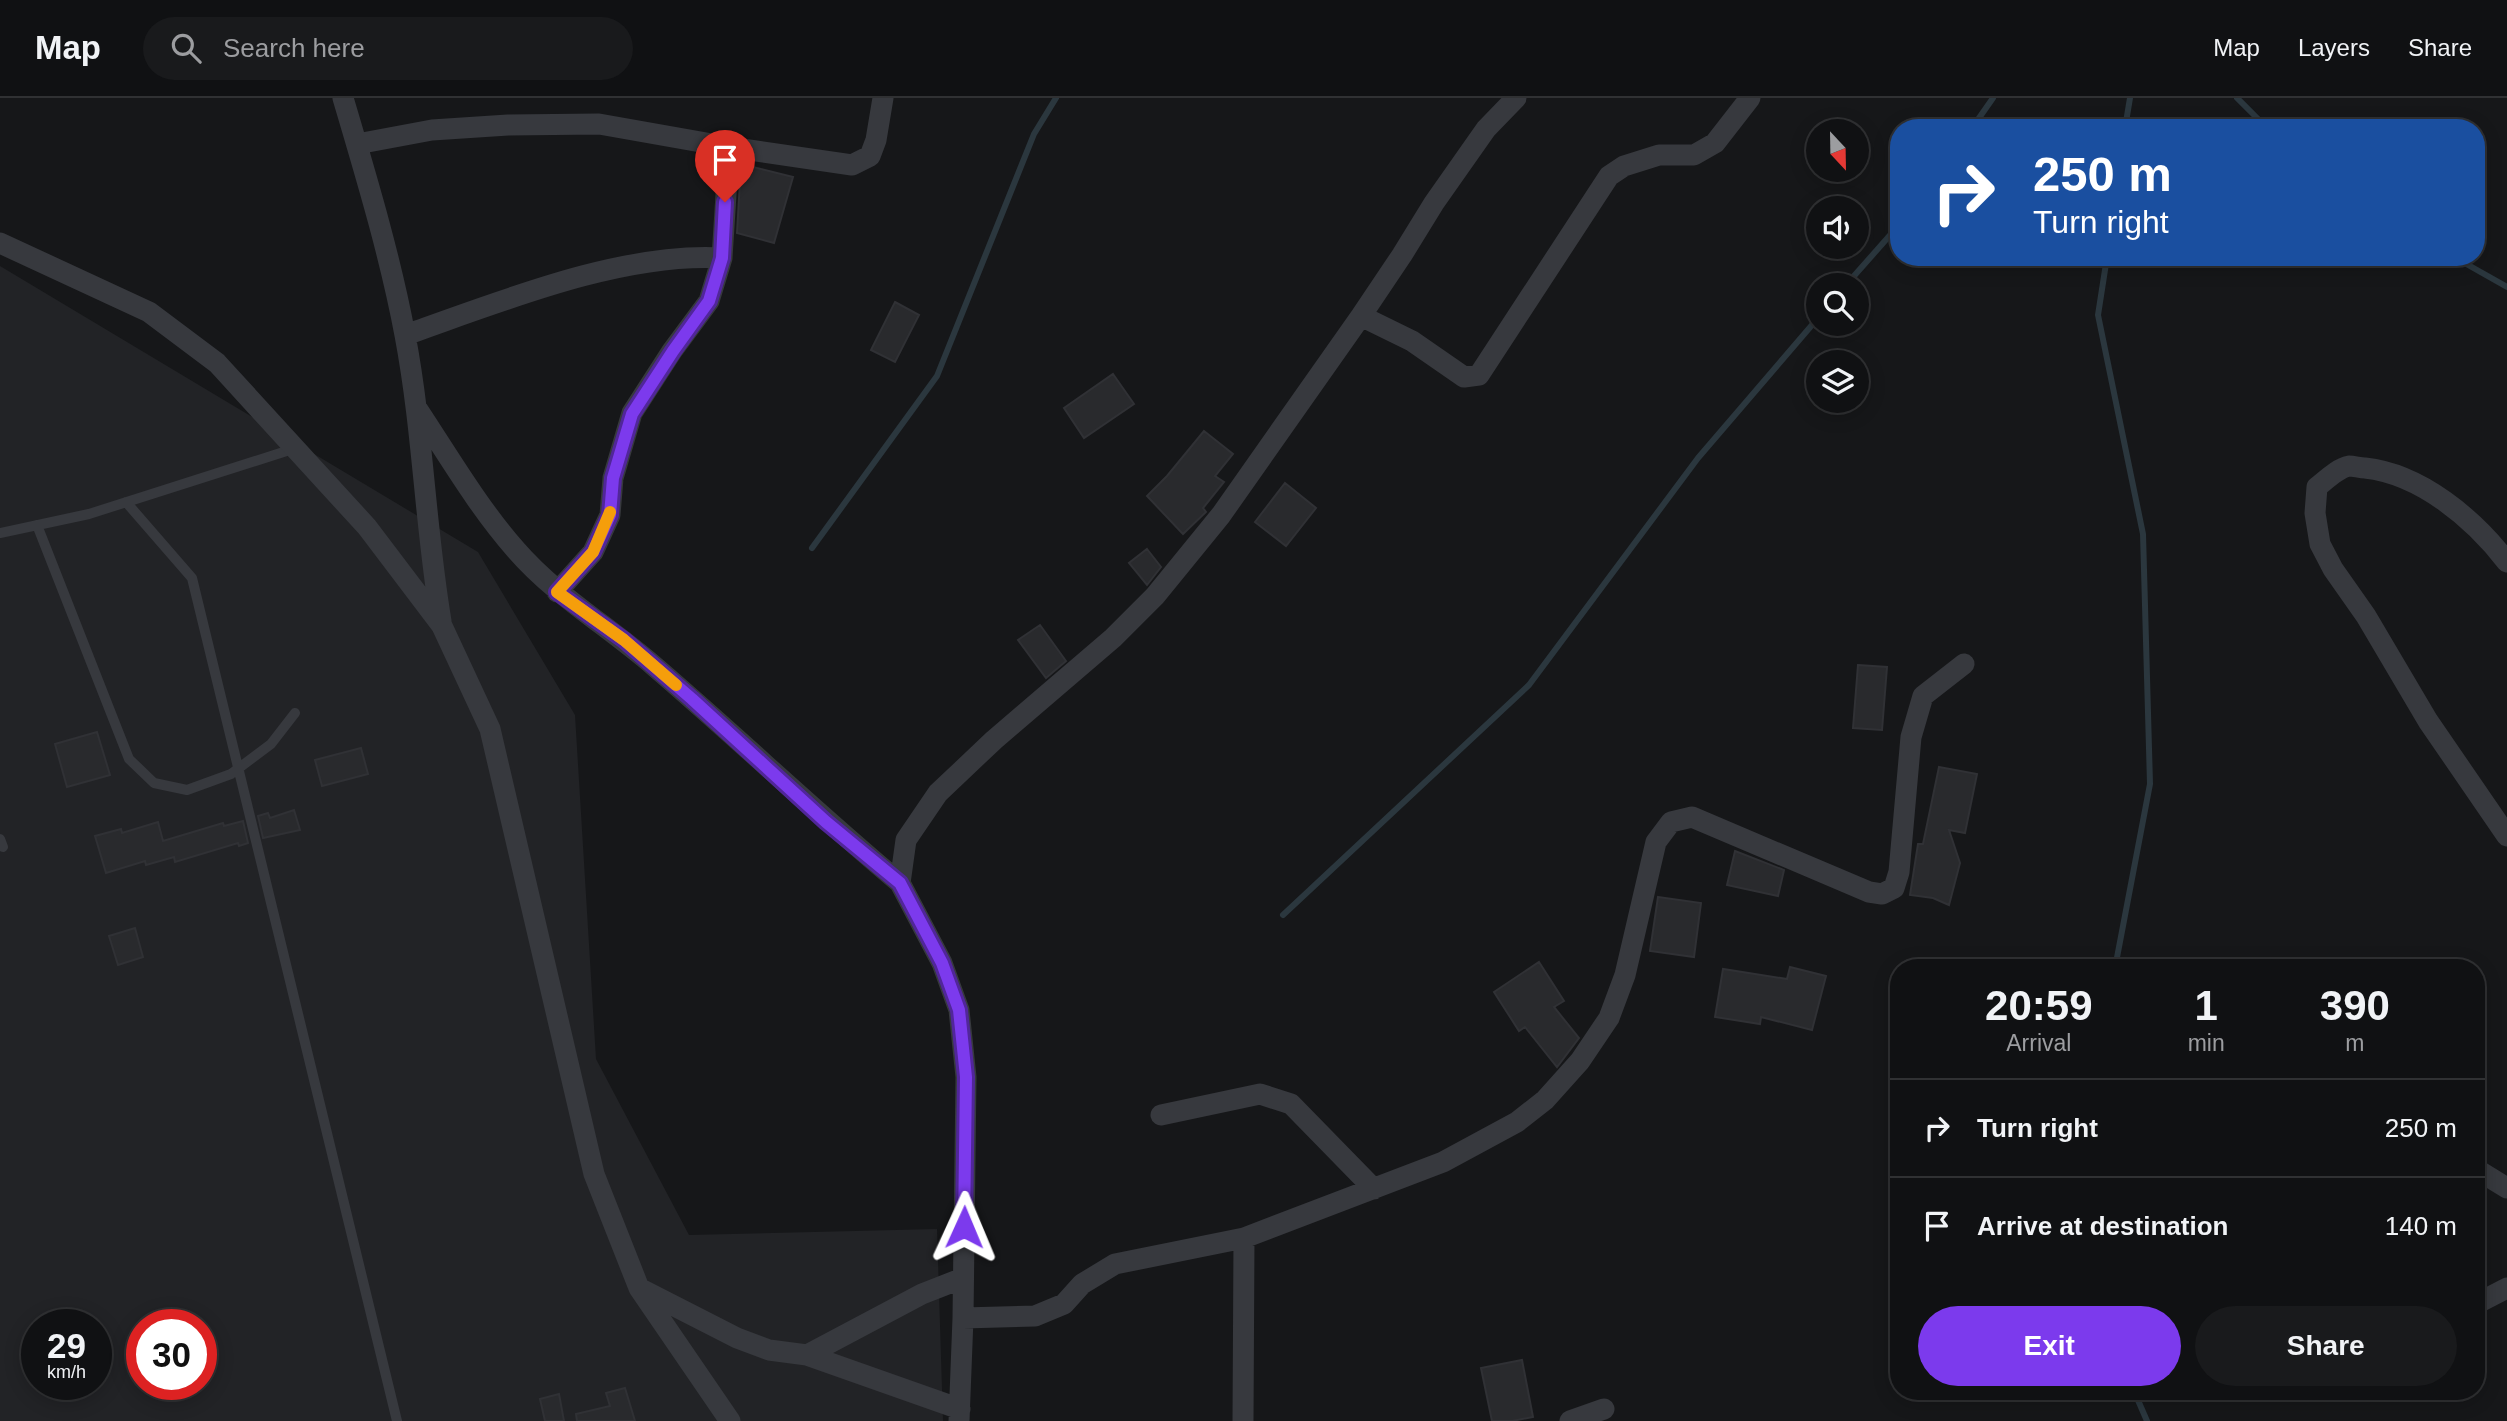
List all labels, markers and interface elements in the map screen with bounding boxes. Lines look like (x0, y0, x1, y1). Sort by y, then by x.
search box (143, 17, 633, 80)
text: Map (35, 29, 101, 66)
icon: search (167, 29, 205, 67)
text: Search here (223, 33, 365, 63)
text: Map (2213, 34, 2260, 61)
text: Layers (2298, 34, 2370, 61)
text: Share (2408, 34, 2472, 61)
north arrow (1806, 119, 1869, 182)
map controls (1806, 119, 1869, 413)
pin (695, 130, 755, 202)
icon: arrive (706, 141, 744, 179)
icon: right (1918, 147, 2009, 238)
text: 250 m (2033, 147, 2172, 201)
button: sound (1806, 196, 1869, 259)
text: Turn right (2033, 204, 2169, 240)
button: search (1806, 273, 1869, 336)
button: layers (1806, 350, 1869, 413)
text: 20:59 (1985, 982, 2093, 1029)
text: 1 (2194, 982, 2218, 1029)
text: 390 (2320, 982, 2390, 1029)
text: Arrival (2006, 1030, 2071, 1056)
text: min (2188, 1030, 2225, 1056)
text: m (2345, 1030, 2364, 1056)
icon: right (1918, 1109, 1956, 1147)
text: Turn right (1977, 1113, 2098, 1143)
text: 250 m (2385, 1113, 2457, 1143)
position arrow (927, 1190, 1001, 1264)
icon: arrive (1918, 1207, 1956, 1245)
text: Arrive at destination (1977, 1211, 2228, 1241)
text: 140 m (2385, 1211, 2457, 1241)
button: Exit (1918, 1306, 2181, 1386)
button: Share (2195, 1306, 2457, 1386)
speed limit sign: 30 (126, 1309, 217, 1400)
text: 29 (47, 1326, 86, 1365)
text: km/h (47, 1362, 86, 1382)

